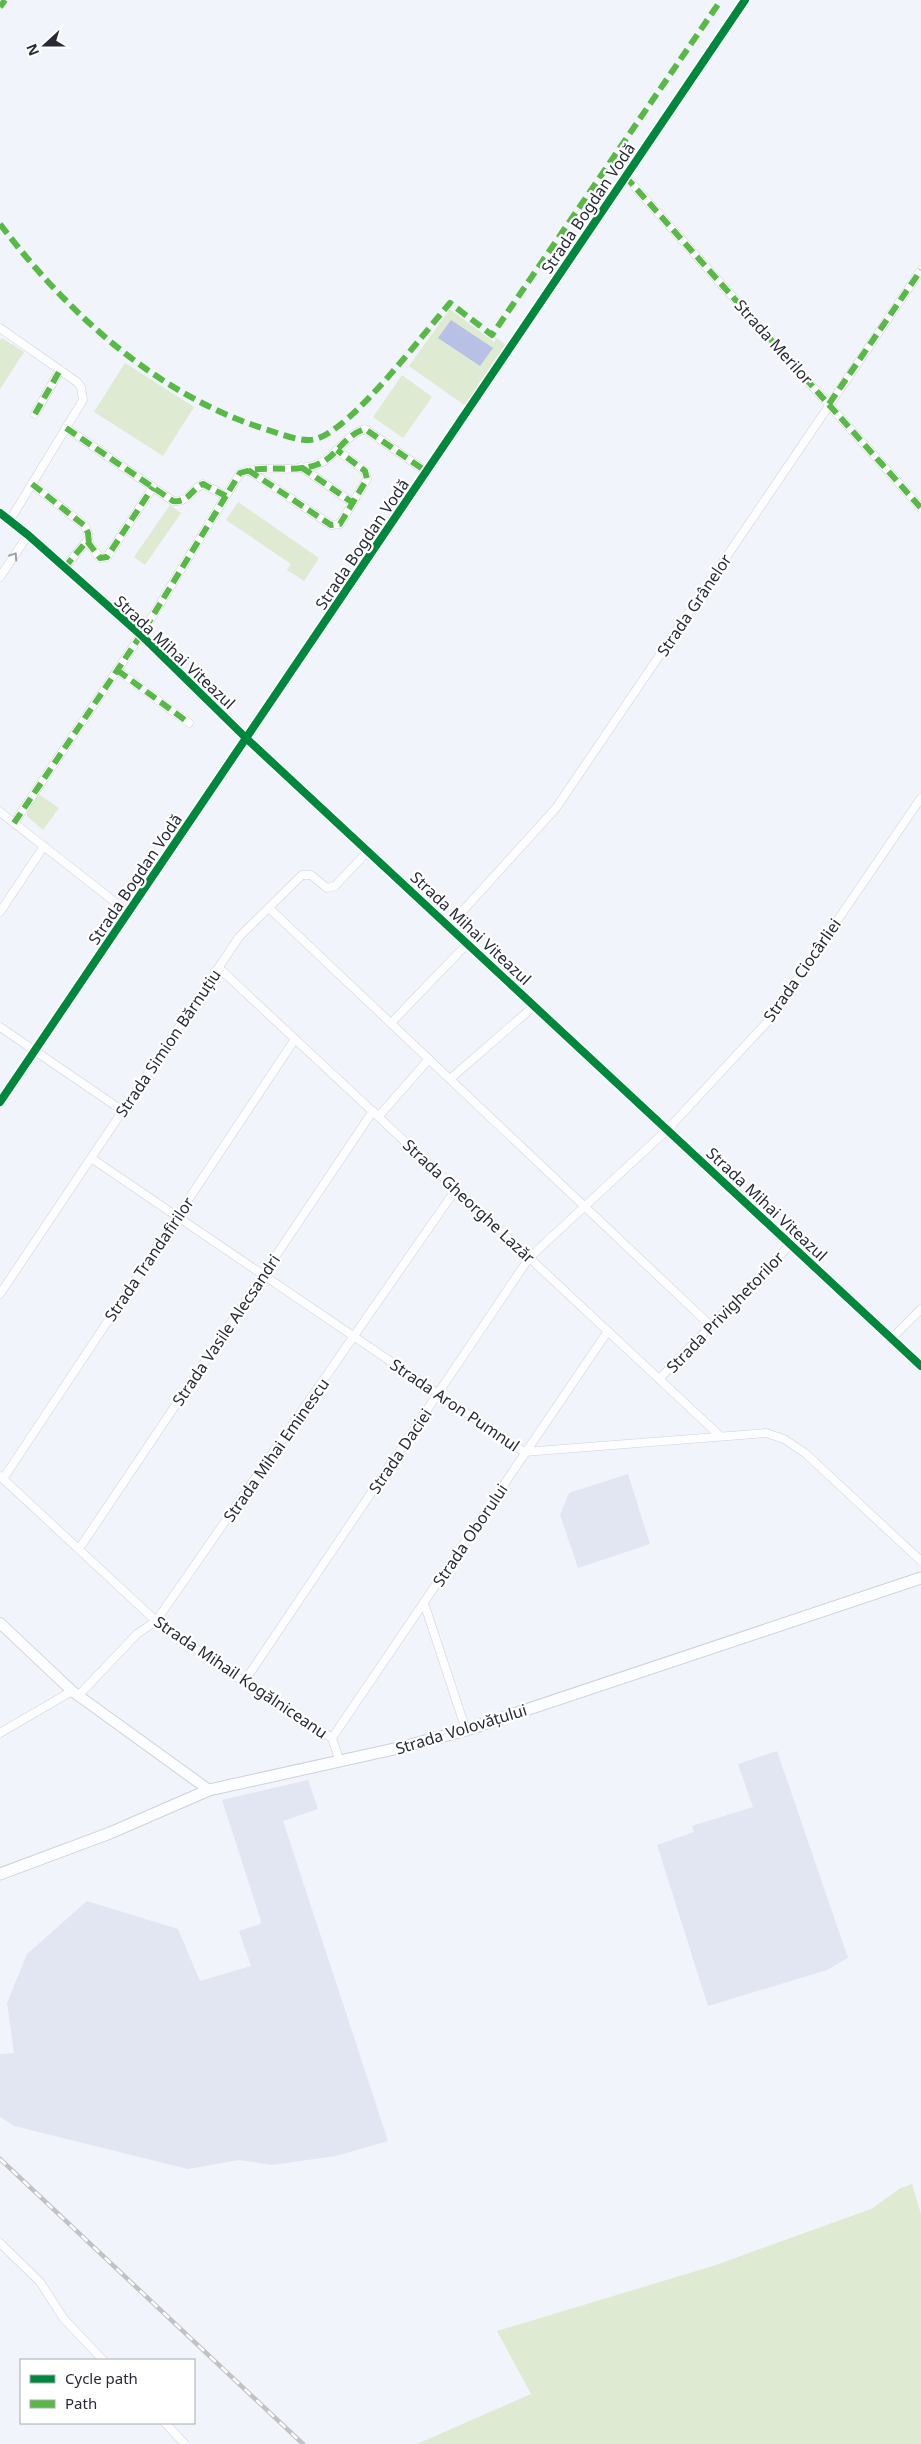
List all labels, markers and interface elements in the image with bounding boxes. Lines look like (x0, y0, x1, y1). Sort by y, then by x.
north arrow (20, 20, 70, 70)
text: N (21, 41, 43, 59)
street label: Strada Bogdan Vodă (536, 138, 640, 278)
street label: Strada Merilor (730, 295, 818, 390)
street label: Strada Bogdan Vodă (310, 474, 414, 614)
street label: Strada Grânelor (652, 549, 737, 660)
one-way arrow (8, 552, 17, 562)
street label: Strada Mihai Viteazul (110, 590, 240, 714)
street label: Strada Bogdan Vodă (83, 809, 187, 949)
street label: Strada Mihai Viteazul (406, 866, 536, 990)
street label: Strada Ciocârliei (758, 914, 846, 1026)
street label: Strada Simion Bărnuțiu (110, 965, 226, 1121)
street label: Strada Gheorghe Lazăr (398, 1134, 540, 1268)
street label: Strada Mihai Viteazul (702, 1142, 832, 1266)
street label: Strada Trandafirilor (99, 1192, 199, 1326)
street label: Strada Privighetorilor (661, 1246, 789, 1377)
street label: Strada Vasile Alecsandri (167, 1250, 285, 1410)
street label: Strada Aron Pumnul (386, 1354, 524, 1456)
street label: Strada Mihai Eminescu (218, 1374, 334, 1526)
street label: Strada Daciei (363, 1404, 437, 1498)
street label: Strada Oborului (427, 1479, 513, 1591)
street label: Strada Mihail Kogălniceanu (150, 1611, 332, 1743)
street label: Strada Volovățului (393, 1699, 529, 1759)
legend (20, 2359, 195, 2424)
text: Cycle path (65, 2368, 138, 2388)
text: Path (65, 2393, 97, 2413)

